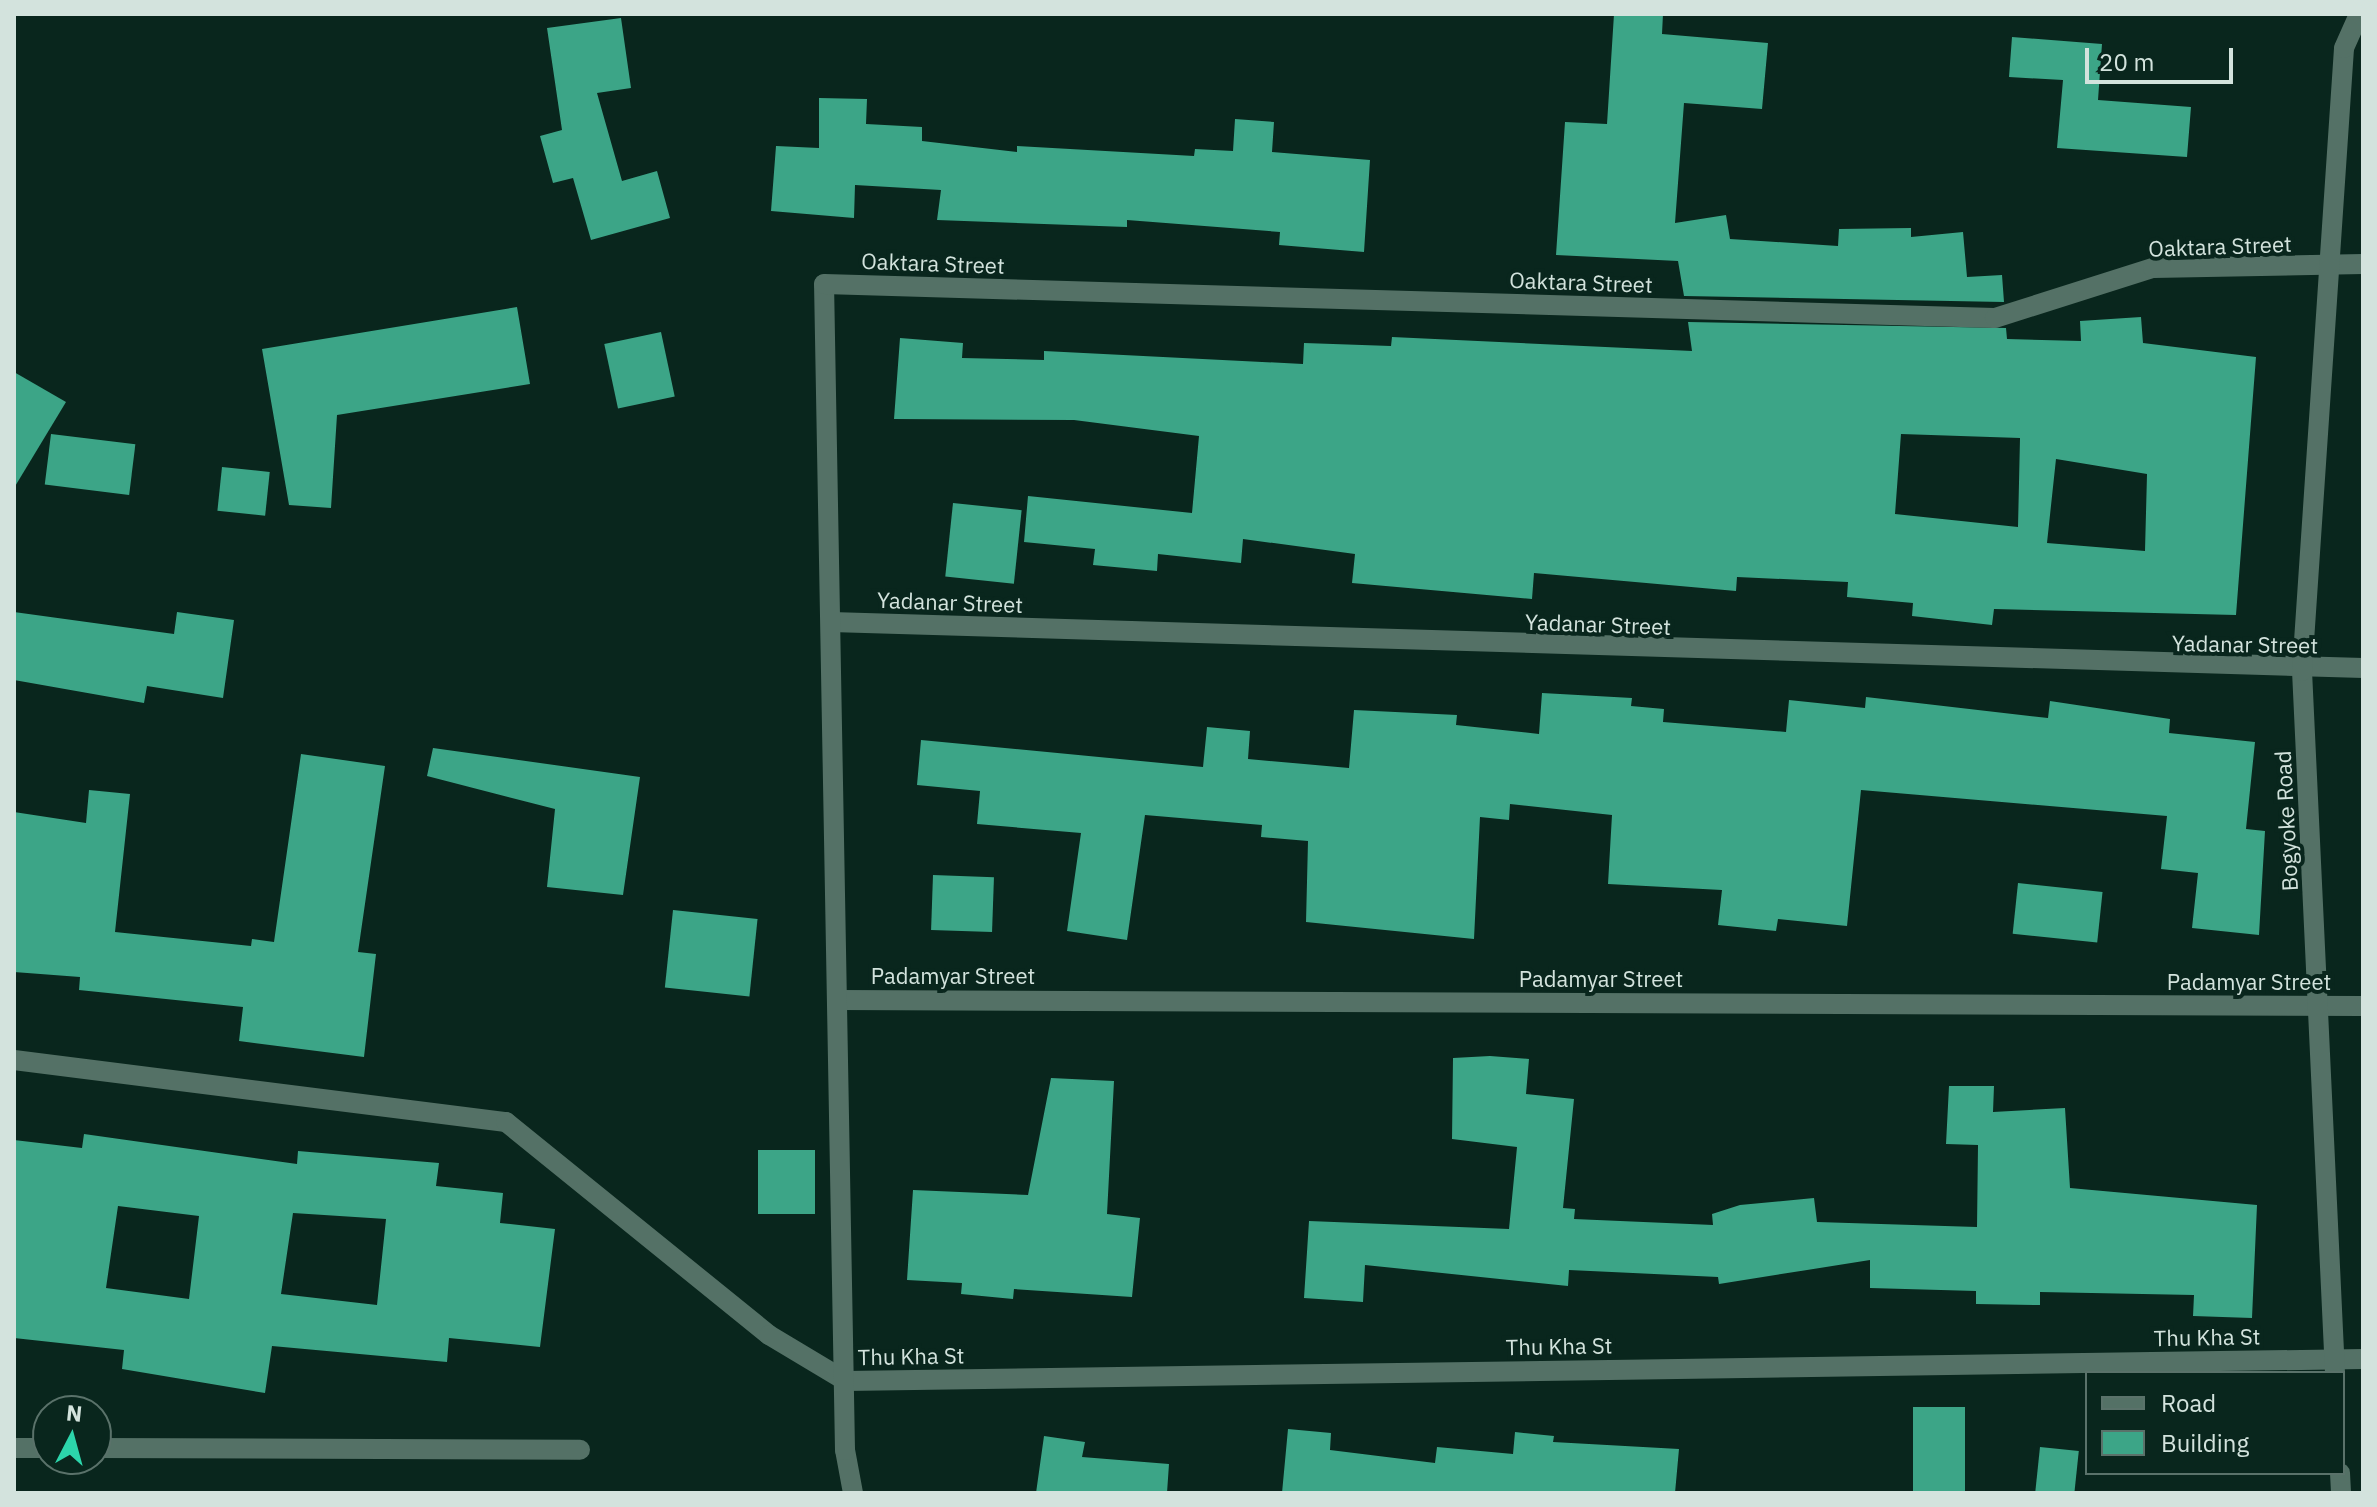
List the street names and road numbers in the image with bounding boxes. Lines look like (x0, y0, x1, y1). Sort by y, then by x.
street label: Oaktara Street (2148, 230, 2292, 262)
street label: Oaktara Street (861, 247, 1005, 279)
street label: Oaktara Street (1509, 266, 1653, 298)
street label: Yadanar Street (877, 586, 1023, 618)
street label: Yadanar Street (1525, 608, 1671, 640)
street label: Yadanar Street (2172, 630, 2318, 658)
street label: Bogyoke Road (2269, 750, 2303, 892)
street label: Padamyar Street (871, 963, 1035, 989)
street label: Padamyar Street (1519, 966, 1683, 992)
street label: Padamyar Street (2167, 969, 2331, 995)
street label: Thu Kha St (2153, 1323, 2261, 1351)
street label: Thu Kha St (1505, 1332, 1613, 1360)
street label: Thu Kha St (857, 1342, 965, 1370)

